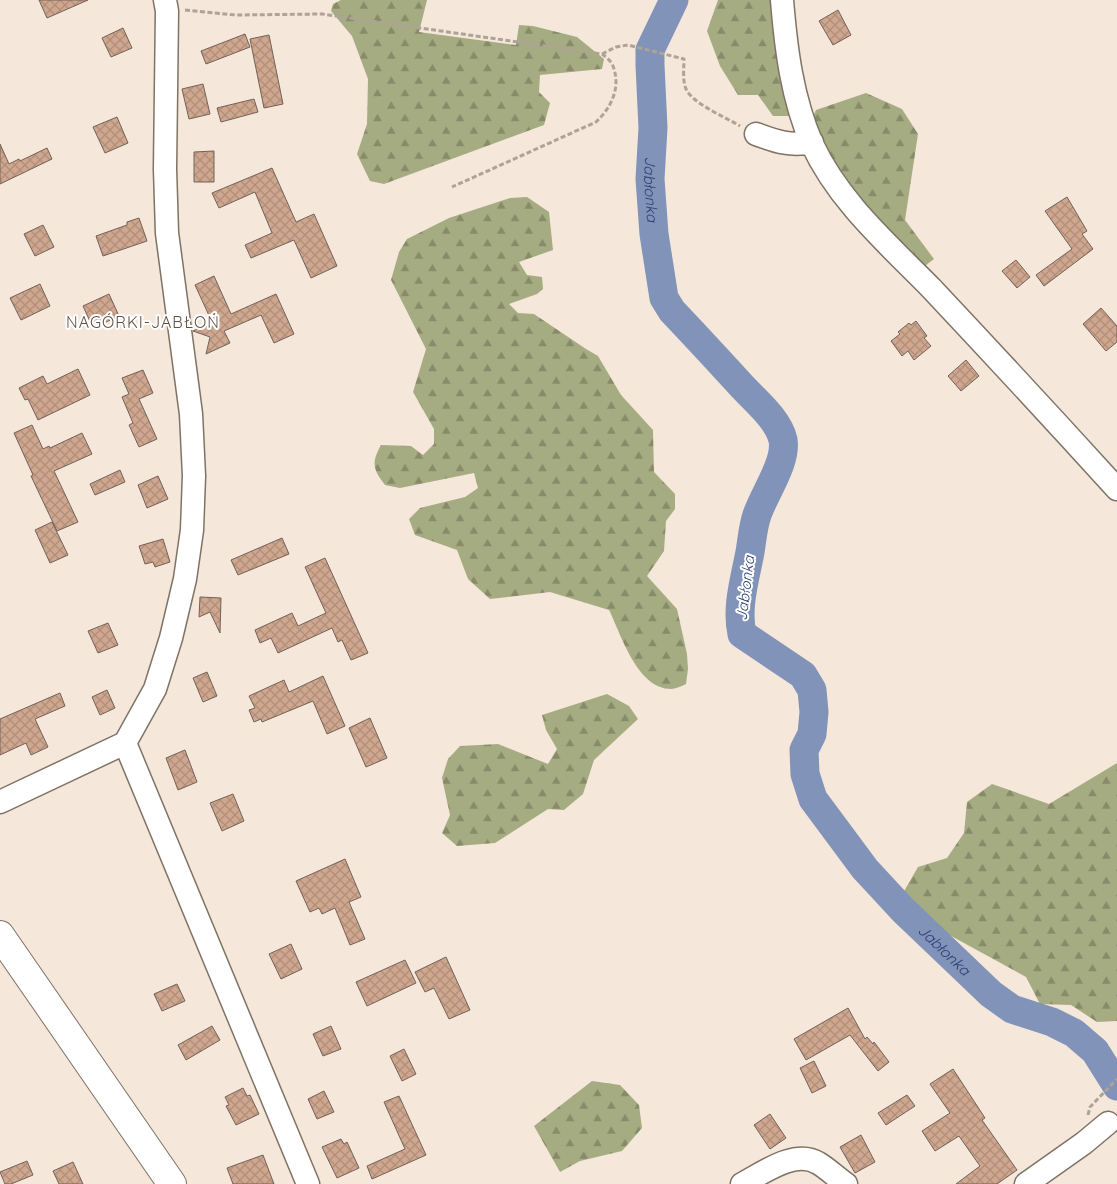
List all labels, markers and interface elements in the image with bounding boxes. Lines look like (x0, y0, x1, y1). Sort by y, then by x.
water label: Jabłonka (640, 156, 663, 223)
district label: NAGÓRKI-JABŁOŃ (66, 312, 220, 332)
water label: Jabłonka (732, 554, 759, 621)
water label: Jabłonka (915, 920, 975, 980)

